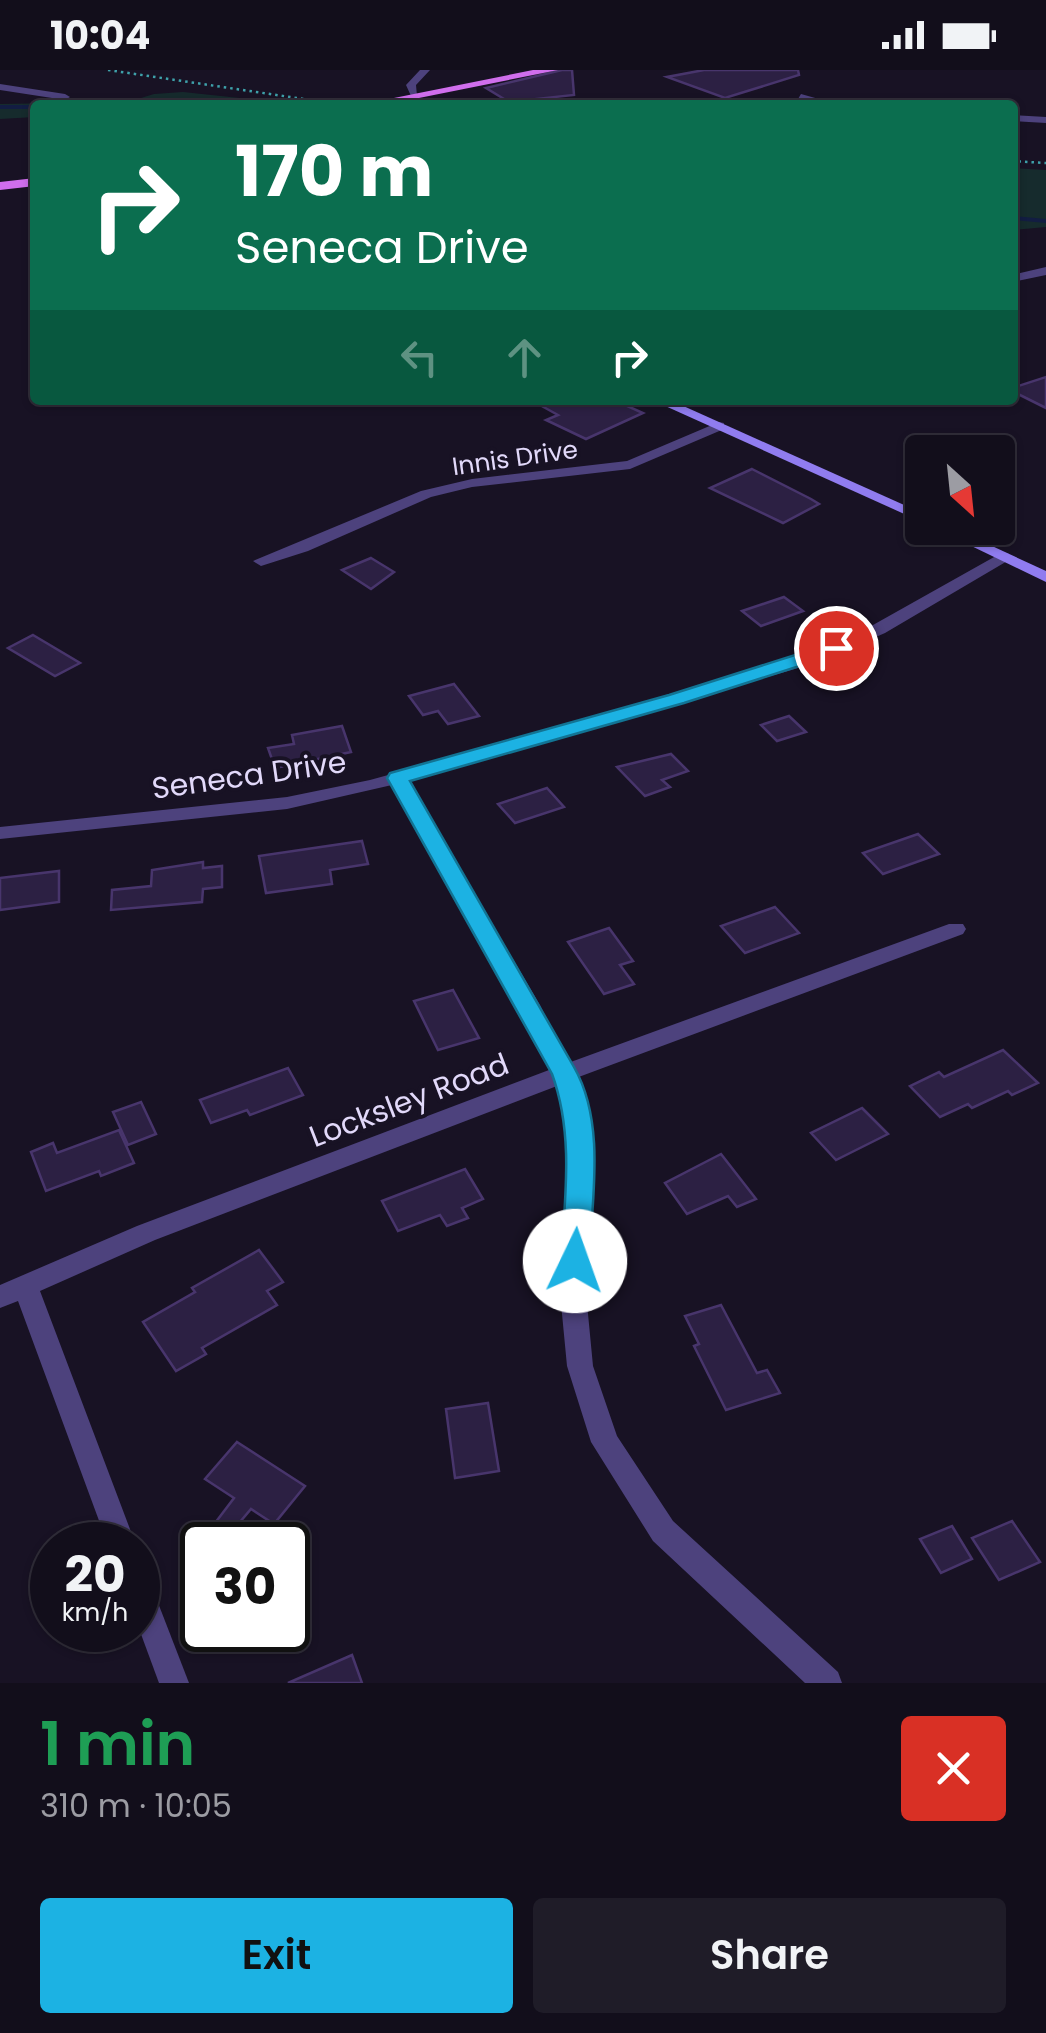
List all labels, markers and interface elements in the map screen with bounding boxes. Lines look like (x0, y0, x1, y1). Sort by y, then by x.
text: 10:04 (50, 9, 150, 62)
text: 170 m (235, 122, 433, 221)
icon: right (70, 140, 200, 270)
text: Seneca Drive (235, 216, 529, 279)
icon: left (392, 330, 447, 385)
icon: ahead (497, 330, 552, 385)
icon: right (602, 330, 657, 385)
street label: Innis Drive (450, 432, 580, 484)
north arrow (905, 435, 1015, 545)
map controls (905, 435, 1015, 545)
pin (794, 606, 879, 691)
icon: arrive (809, 621, 864, 676)
street label: Seneca Drive (149, 740, 349, 810)
street label: Locksley Road (303, 1042, 515, 1158)
position arrow (523, 1209, 627, 1313)
speed limit sign: 30 (180, 1522, 310, 1652)
text: 20 (64, 1539, 126, 1610)
text: km/h (62, 1595, 128, 1630)
text: 1 min (40, 1702, 195, 1786)
button: close (901, 1716, 1006, 1821)
text: 310 m · 10:05 (40, 1783, 232, 1828)
button: Exit (40, 1898, 513, 2013)
button: Share (533, 1898, 1006, 2013)

